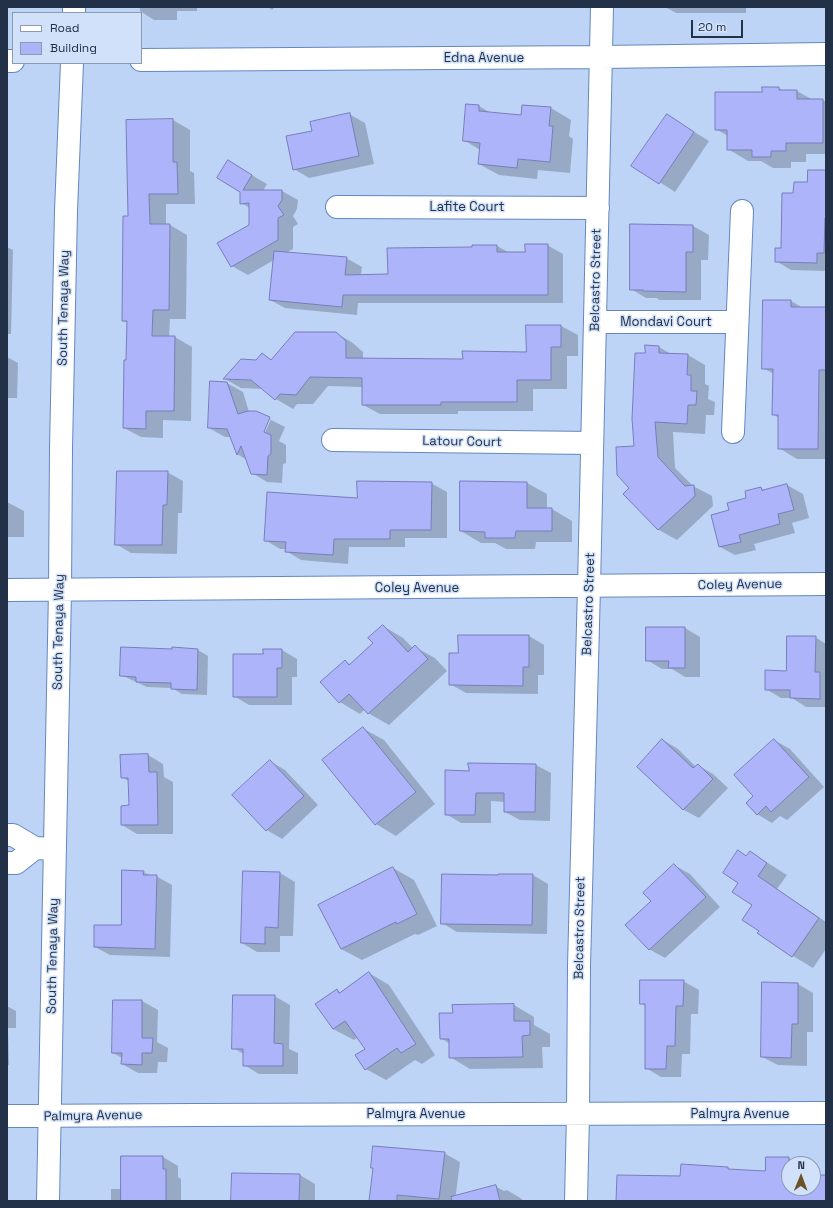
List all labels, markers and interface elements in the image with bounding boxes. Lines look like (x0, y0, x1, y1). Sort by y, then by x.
legend (12, 12, 142, 64)
scale bar (693, 12, 745, 38)
text: 20 m (698, 19, 726, 35)
text: Road (50, 20, 79, 36)
text: Building (50, 40, 97, 56)
street label: Edna Avenue (444, 50, 524, 66)
street label: Lafite Court (430, 199, 504, 215)
street label: Belcastro Street (587, 228, 605, 332)
street label: South Tenaya Way (55, 250, 73, 366)
street label: Mondavi Court (620, 314, 712, 330)
street label: Latour Court (422, 434, 502, 450)
street label: Belcastro Street (579, 552, 599, 656)
street label: South Tenaya Way (50, 574, 68, 690)
street label: Coley Avenue (698, 576, 782, 594)
street label: Coley Avenue (375, 580, 459, 596)
street label: Belcastro Street (571, 876, 589, 980)
street label: South Tenaya Way (44, 898, 62, 1014)
street label: Palmyra Avenue (367, 1106, 465, 1122)
street label: Palmyra Avenue (691, 1106, 789, 1122)
street label: Palmyra Avenue (43, 1107, 143, 1125)
north arrow (781, 1156, 821, 1196)
text: N (797, 1158, 805, 1172)

